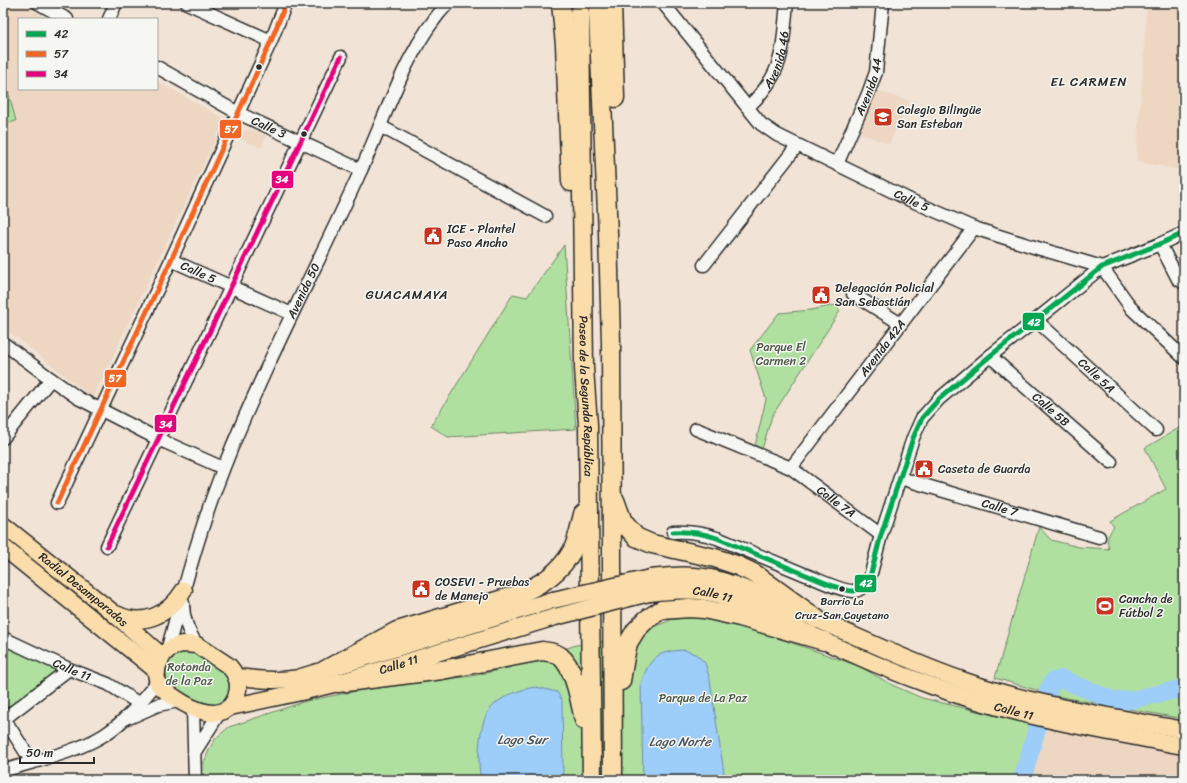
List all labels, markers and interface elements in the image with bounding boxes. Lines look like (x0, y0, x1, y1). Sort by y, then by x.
legend (18, 18, 158, 90)
text: 42 (54, 23, 69, 45)
street label: Avenida 46 (757, 30, 795, 94)
text: 57 (54, 43, 69, 65)
street label: Avenida 44 (848, 56, 888, 120)
unlabelled marker (254, 62, 264, 72)
text: 34 (54, 63, 69, 85)
district label: EL CARMEN (1051, 70, 1127, 93)
place label: Colegio Bilingüe San Esteban (897, 99, 982, 135)
school or university icon: Colegio Bilingüe San Esteban (872, 106, 894, 128)
street label: Calle 3 (248, 110, 290, 145)
line badge: 57 (219, 119, 242, 139)
text: 57 (224, 120, 239, 139)
unlabelled marker (299, 129, 309, 139)
line badge: 34 (271, 170, 294, 189)
text: 34 (275, 170, 289, 189)
street label: Calle 5 (890, 183, 933, 218)
place label: ICE - Plantel Paso Ancho (446, 218, 516, 254)
public building icon: ICE - Plantel Paso Ancho (422, 225, 444, 247)
street label: Calle 5 (177, 255, 220, 290)
street label: Avenida 50 (280, 259, 327, 323)
place label: Delegación Policial San Sebastián (835, 277, 934, 313)
district label: GUACAMAYA (366, 283, 448, 306)
public building icon: Delegación Policial San Sebastián (810, 284, 832, 306)
line badge: 42 (1022, 312, 1045, 331)
text: 42 (1026, 313, 1041, 332)
street label: Avenida 42A (853, 314, 912, 382)
street label: Paseo de la Segunda República (572, 315, 600, 478)
park label: Parque El Carmen 2 (756, 336, 806, 372)
street label: Calle 5A (1072, 352, 1121, 399)
line badge: 57 (104, 369, 127, 388)
text: 57 (108, 369, 123, 388)
street label: Calle 5B (1027, 386, 1075, 433)
line badge: 34 (154, 414, 177, 433)
text: 34 (159, 415, 173, 434)
public building icon: Caseta de Guarda (913, 458, 935, 480)
place label: Caseta de Guarda (938, 458, 1030, 480)
street label: Calle 7A (812, 480, 861, 524)
street label: Calle 7 (979, 492, 1021, 524)
street label: Radial Desamparados (34, 546, 134, 633)
place label: COSEVI - Pruebas de Manejo (435, 571, 529, 607)
line badge: 42 (854, 574, 877, 593)
text: 42 (858, 574, 873, 593)
public building icon: COSEVI - Pruebas de Manejo (410, 578, 432, 600)
street label: Calle 11 (692, 580, 735, 609)
marker: Barrio La Cruz-San Cayetano (837, 584, 847, 594)
place label: Cancha de Fútbol 2 (1119, 588, 1173, 624)
place label: Barrio La Cruz-San Cayetano (795, 592, 890, 625)
sports icon: Cancha de Fútbol 2 (1094, 595, 1116, 617)
street label: Calle 11 (376, 648, 421, 681)
street label: Calle 11 (49, 652, 94, 688)
park label: Rotonda de la Paz (165, 656, 213, 692)
park label: Parque de La Paz (659, 687, 748, 709)
street label: Calle 11 (992, 695, 1036, 727)
water label: Lago Sur (497, 728, 549, 751)
water label: Lago Norte (649, 730, 712, 753)
scale bar (20, 739, 94, 765)
text: 50 m (26, 742, 53, 764)

